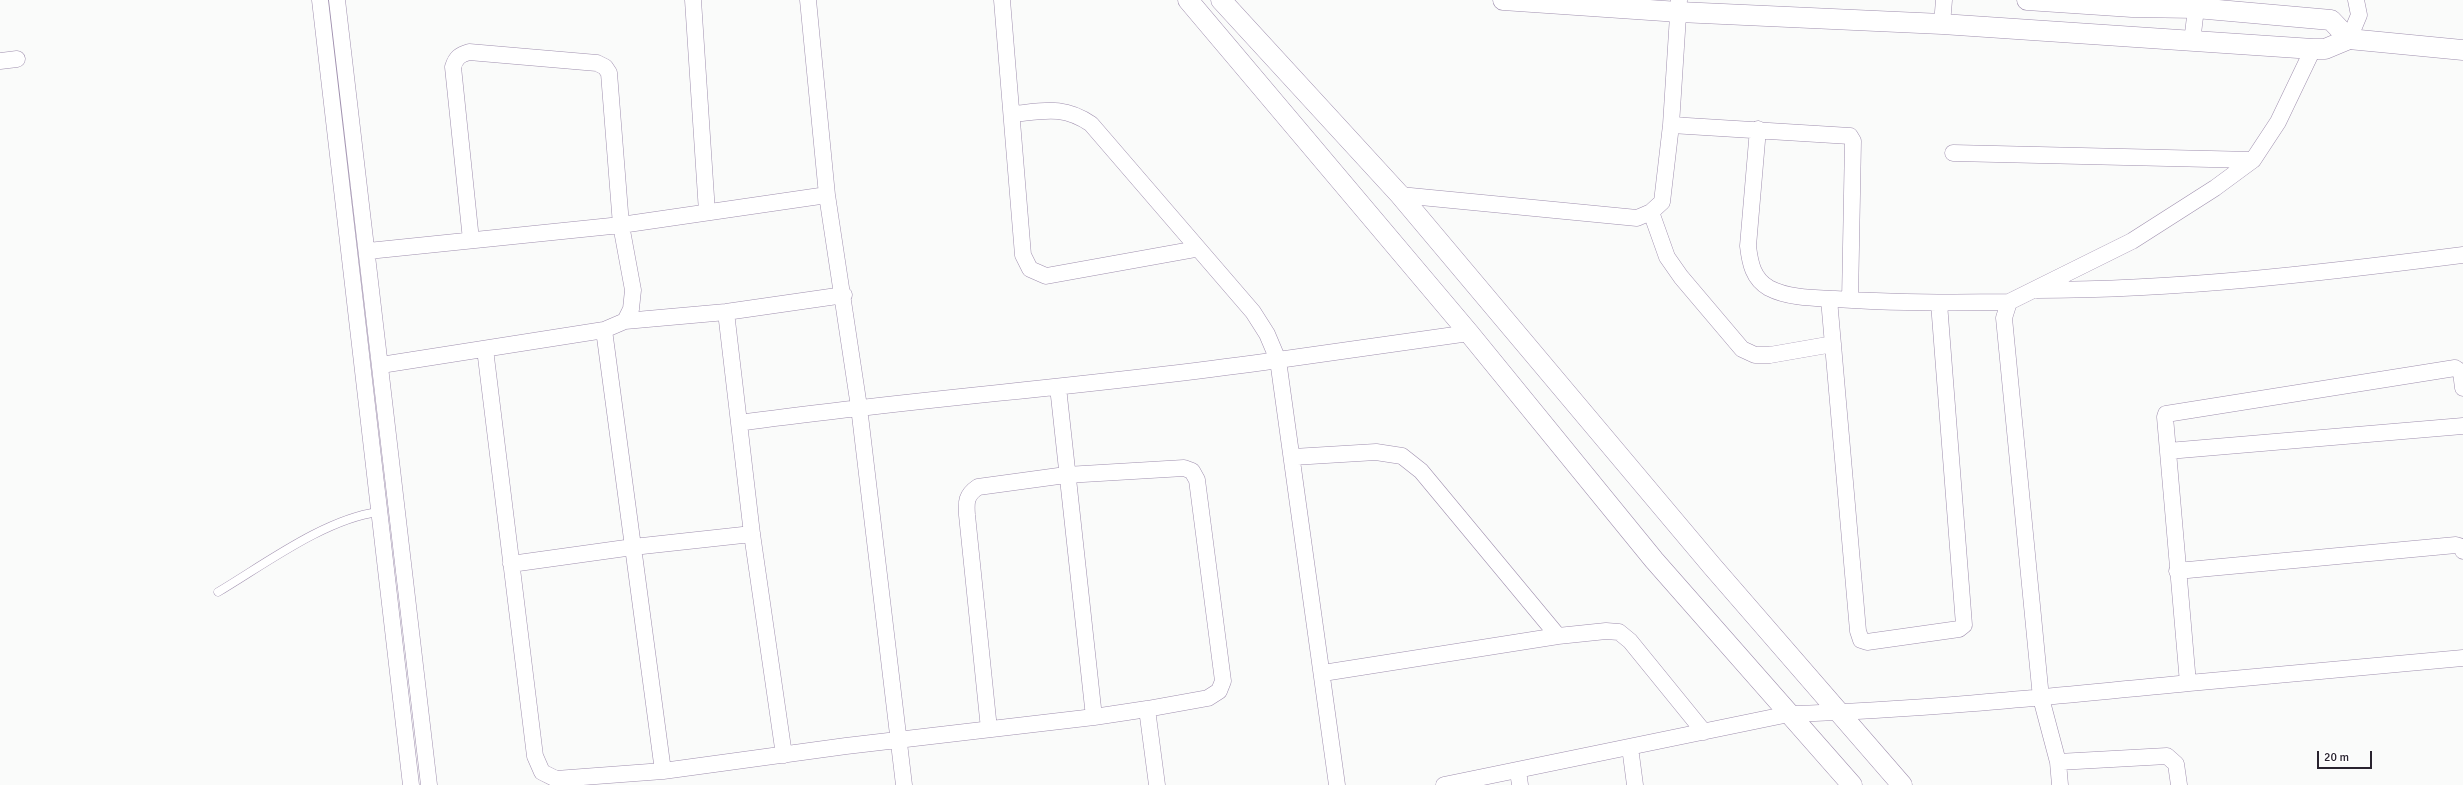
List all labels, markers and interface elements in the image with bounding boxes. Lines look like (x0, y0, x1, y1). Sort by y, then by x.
scale bar (2319, 743, 2374, 769)
text: 20 m (2324, 750, 2349, 765)

